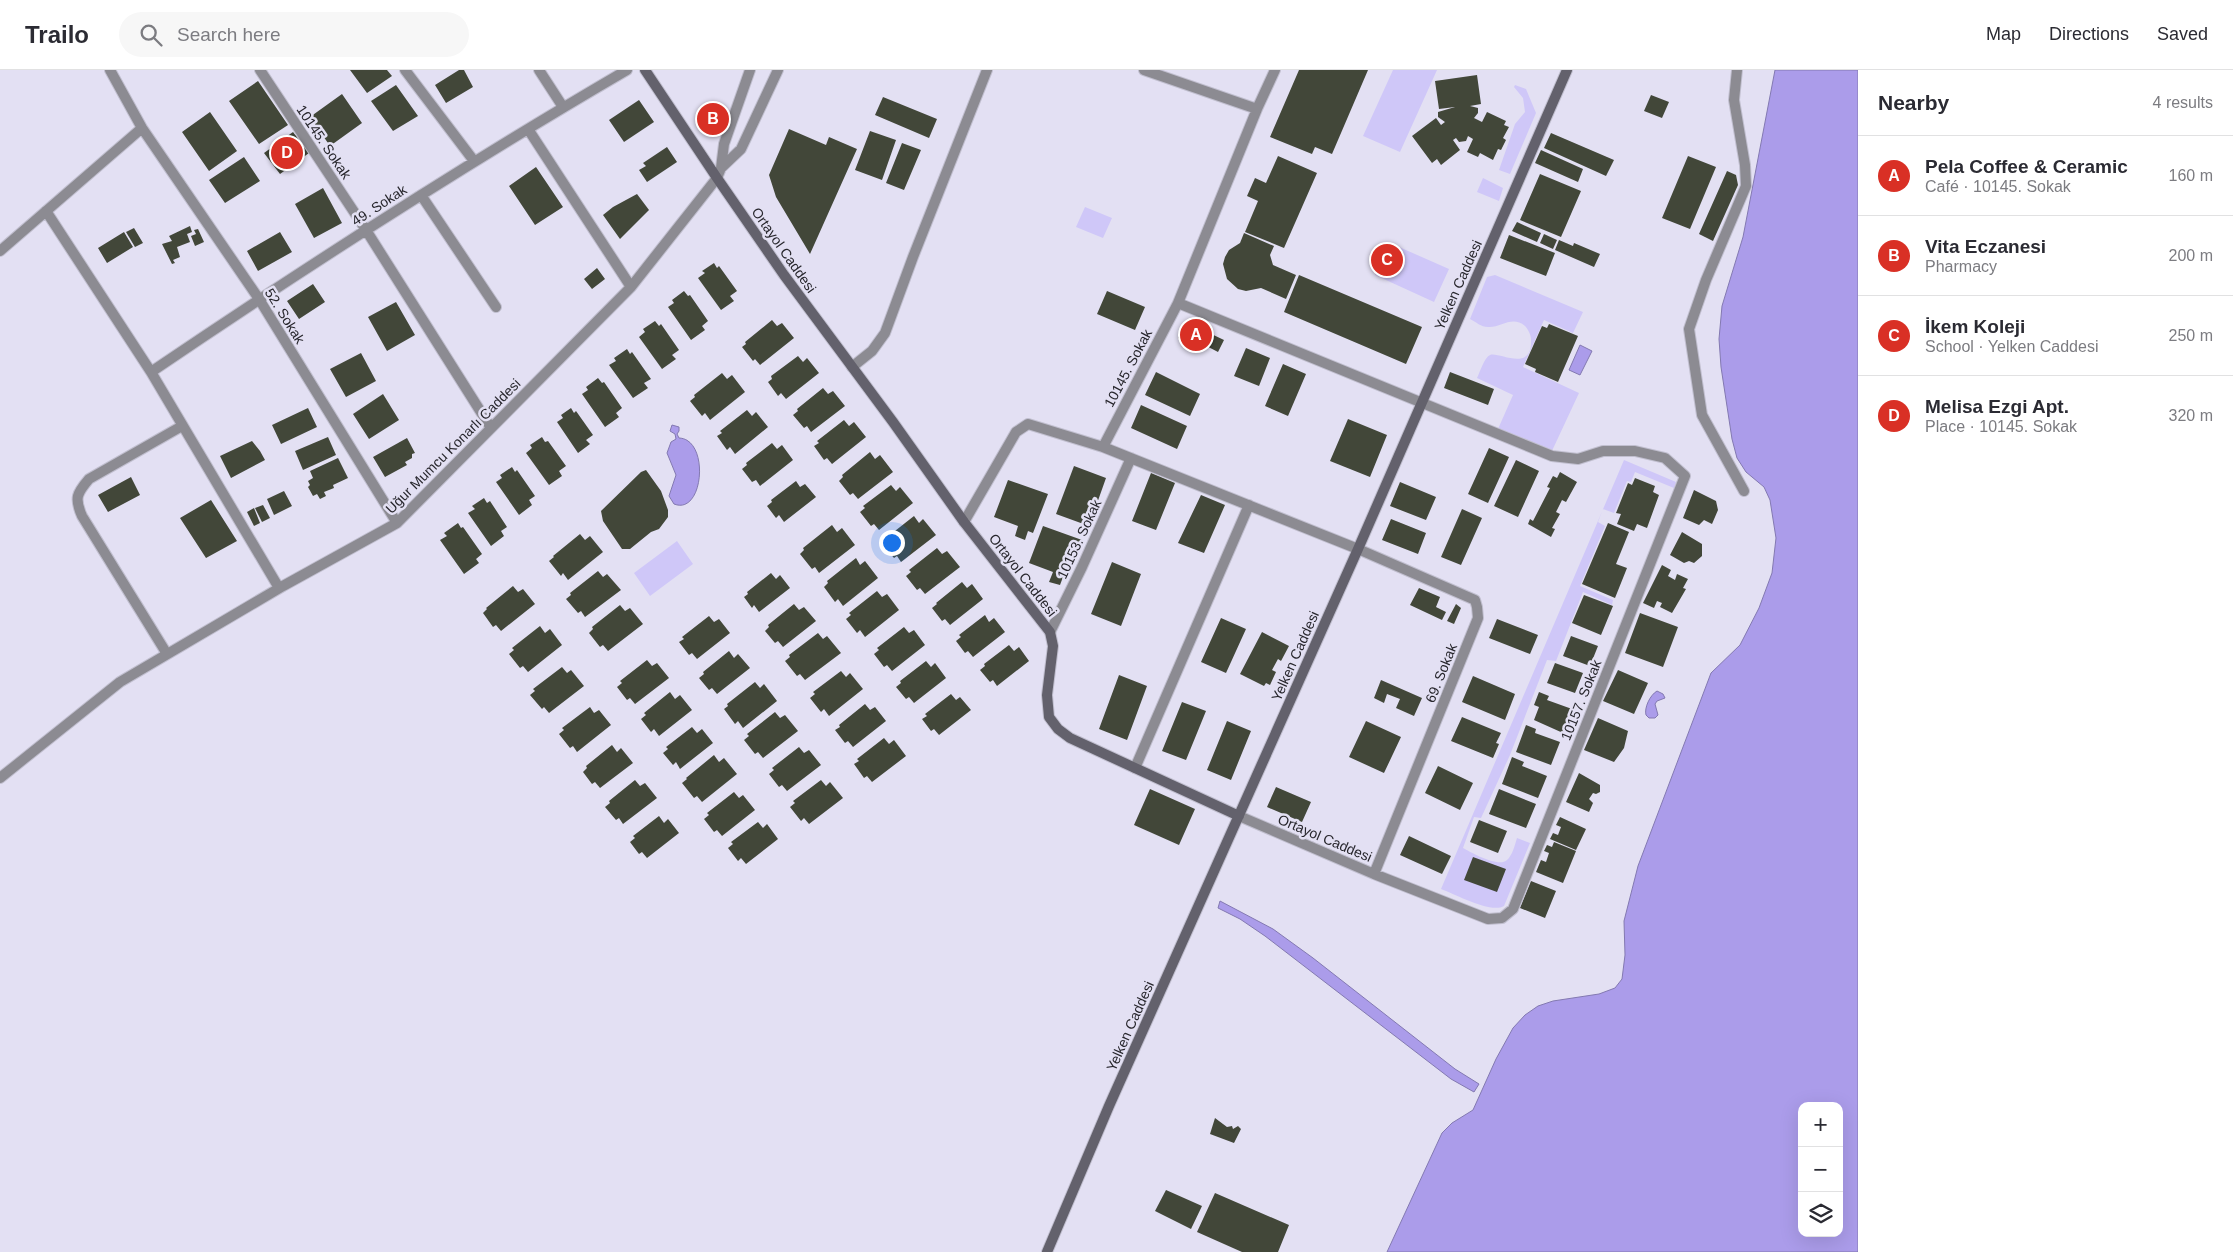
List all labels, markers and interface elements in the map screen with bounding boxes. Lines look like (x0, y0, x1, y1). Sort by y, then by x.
search box (119, 12, 469, 57)
text: Trailo (25, 21, 89, 48)
icon: search (137, 21, 165, 49)
text: Search here (177, 24, 281, 45)
text: Map (1986, 24, 2021, 44)
text: Directions (2049, 24, 2129, 44)
text: Saved (2157, 24, 2208, 44)
text: Nearby (1878, 91, 1949, 114)
text: 4 results (2153, 94, 2213, 111)
pin: B (697, 100, 729, 138)
street label: 10145. Sokak (293, 102, 355, 183)
pin: D (271, 134, 303, 172)
text: Pela Coffee & Ceramic (1925, 156, 2128, 177)
text: A (1888, 167, 1900, 184)
text: 160 m (2169, 167, 2213, 184)
text: Café · 10145. Sokak (1925, 178, 2071, 195)
street label: 49. Sokak (349, 181, 410, 229)
street label: Ortayol Caddesi (749, 204, 819, 296)
text: Vita Eczanesi (1925, 236, 2046, 257)
street label: Yelken Caddesi (1431, 238, 1485, 332)
pin: C (1371, 241, 1403, 279)
text: B (1888, 247, 1900, 264)
text: 200 m (2169, 247, 2213, 264)
text: Pharmacy (1925, 258, 1997, 275)
street label: 52. Sokak (262, 285, 309, 347)
pin: A (1180, 316, 1212, 354)
text: İkem Koleji (1925, 316, 2025, 337)
street label: 10145. Sokak (1101, 326, 1156, 410)
text: C (1888, 327, 1900, 344)
text: 250 m (2169, 327, 2213, 344)
text: School · Yelken Caddesi (1925, 338, 2098, 355)
street label: Uğur Mumcu Konarlı Caddesi (382, 375, 524, 517)
text: Melisa Ezgi Apt. (1925, 396, 2069, 417)
text: D (1888, 407, 1900, 424)
text: 320 m (2169, 407, 2213, 424)
text: Place · 10145. Sokak (1925, 418, 2077, 435)
street label: 10153. Sokak (1054, 496, 1105, 581)
your location (879, 530, 905, 556)
street label: Ortayol Caddesi (986, 531, 1060, 619)
street label: Yelken Caddesi (1268, 609, 1322, 703)
street label: 69. Sokak (1422, 640, 1460, 705)
street label: 10157. Sokak (1558, 656, 1605, 743)
street label: Ortayol Caddesi (1276, 811, 1374, 865)
street label: Yelken Caddesi (1103, 979, 1157, 1073)
map controls (1798, 1102, 1843, 1237)
button: + (1798, 1102, 1843, 1147)
button: − (1798, 1147, 1843, 1192)
button: layers (1798, 1192, 1843, 1237)

